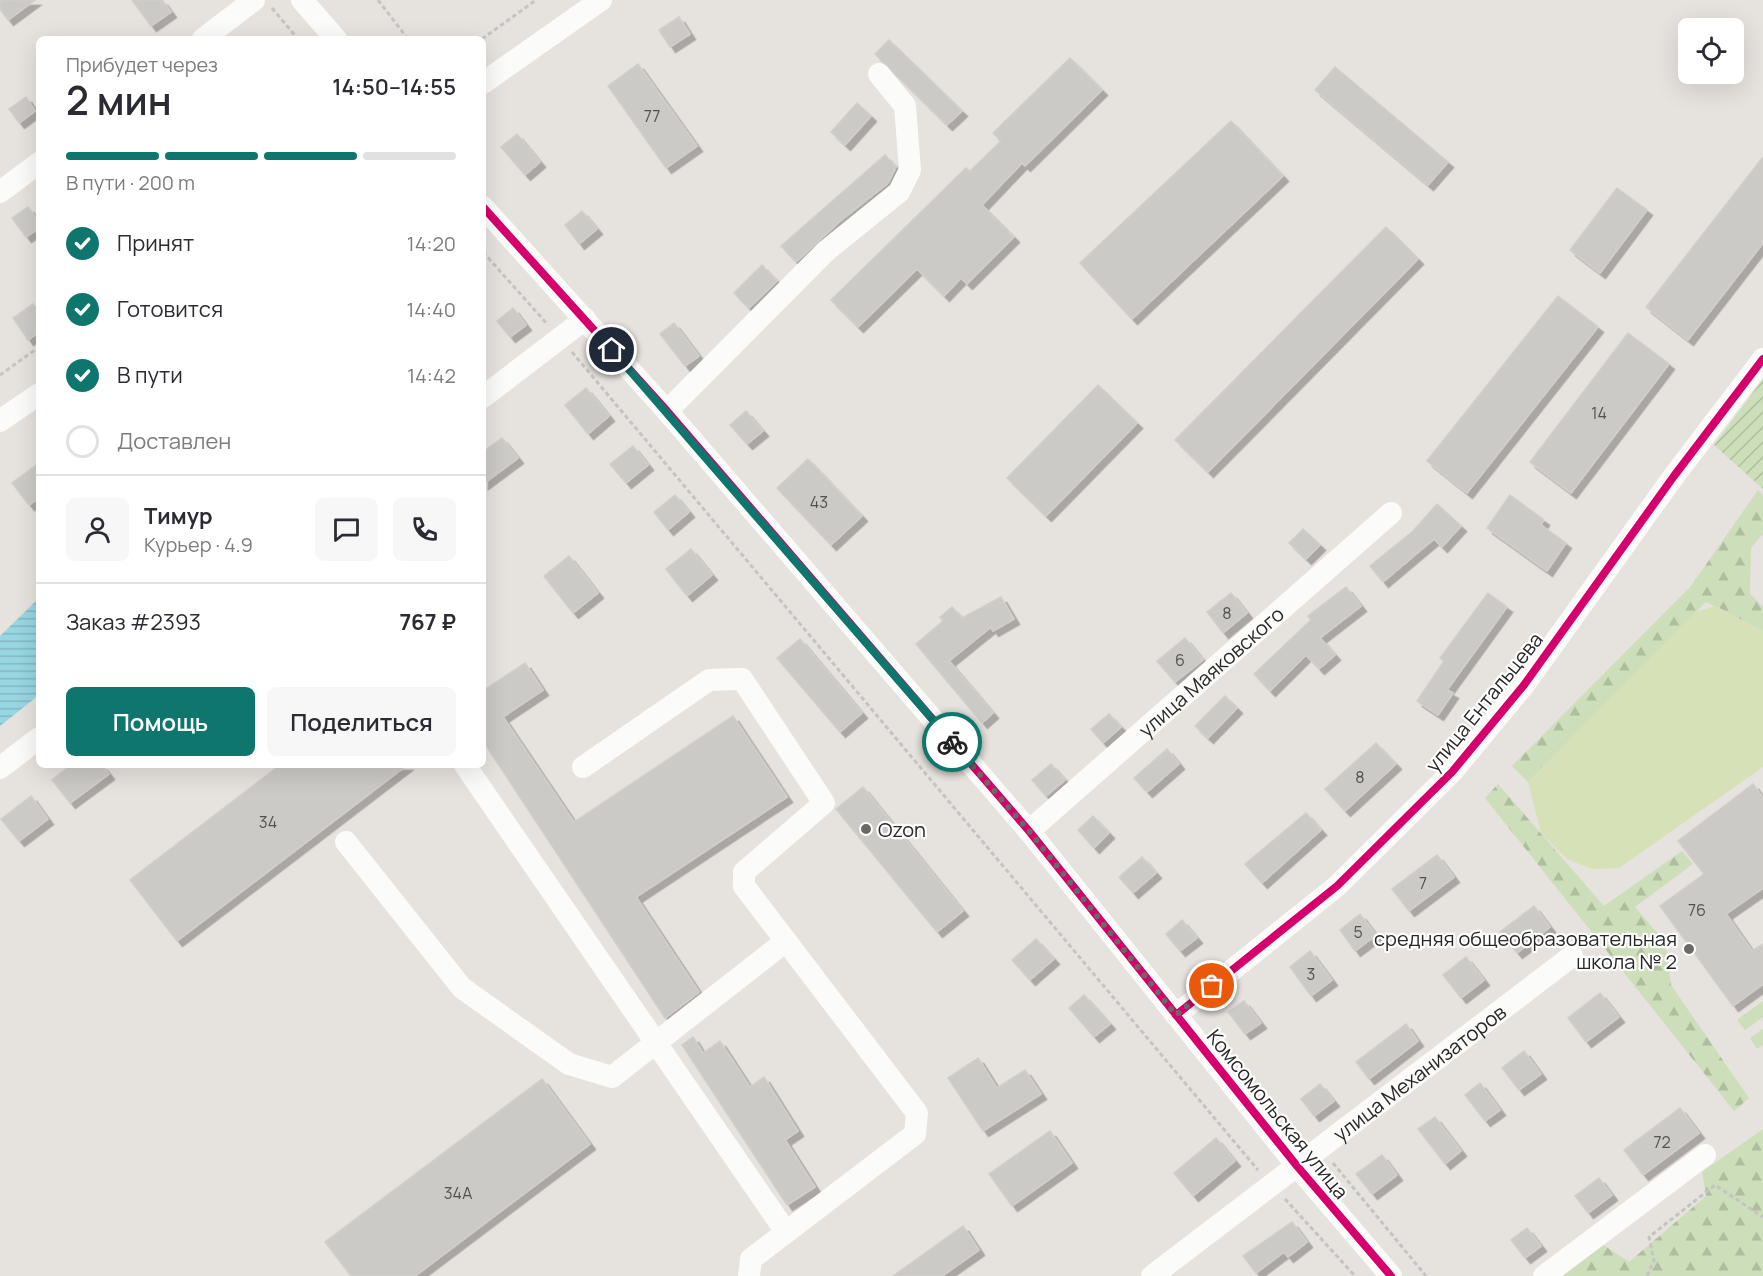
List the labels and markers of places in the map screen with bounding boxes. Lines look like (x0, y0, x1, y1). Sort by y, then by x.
pin (586, 324, 637, 375)
place label: Ozon (878, 816, 926, 843)
marker: Ozon (859, 822, 873, 836)
place label: средняя общеобразовательная школа № 2 (1374, 925, 1677, 975)
marker: средняя общеобразовательная школа № 2 (1682, 942, 1696, 956)
pin (1186, 960, 1237, 1011)

